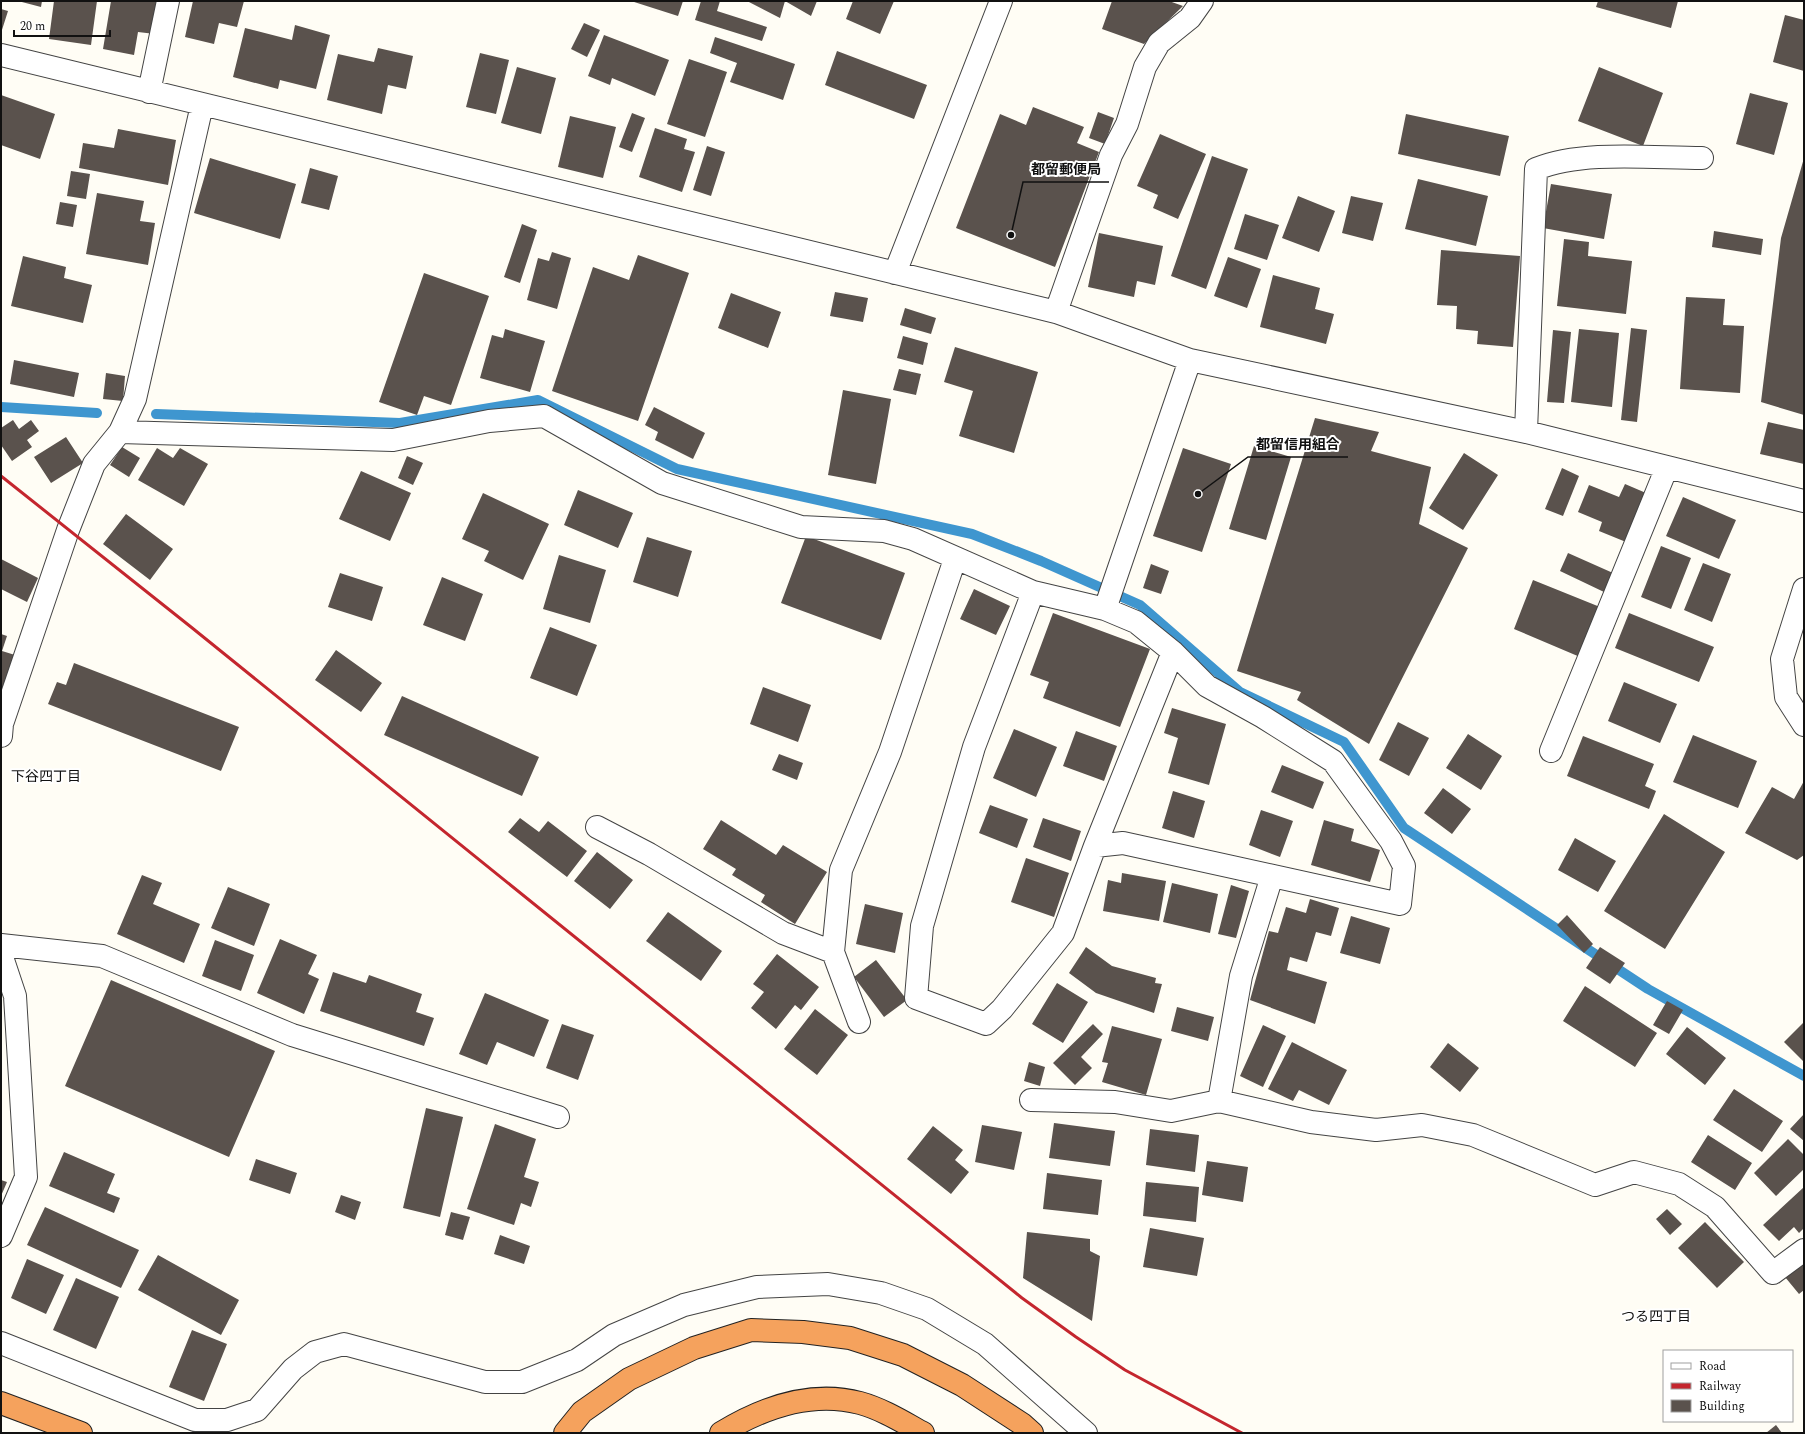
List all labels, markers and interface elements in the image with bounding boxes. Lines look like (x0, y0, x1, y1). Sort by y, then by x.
scale bar (14, 12, 110, 38)
text: 20 m (20, 17, 45, 36)
callout: 都留郵便局 (1023, 156, 1109, 182)
text: 都留郵便局 (1031, 159, 1101, 180)
callout: 都留信用組合 (1248, 431, 1348, 457)
text: 都留信用組合 (1256, 434, 1340, 455)
district label: 下谷四丁目 (11, 766, 81, 787)
district label: つる四丁目 (1621, 1306, 1691, 1327)
legend (1663, 1350, 1793, 1422)
text: Road (1699, 1357, 1726, 1376)
text: Railway (1699, 1377, 1742, 1396)
text: Building (1699, 1397, 1745, 1416)

